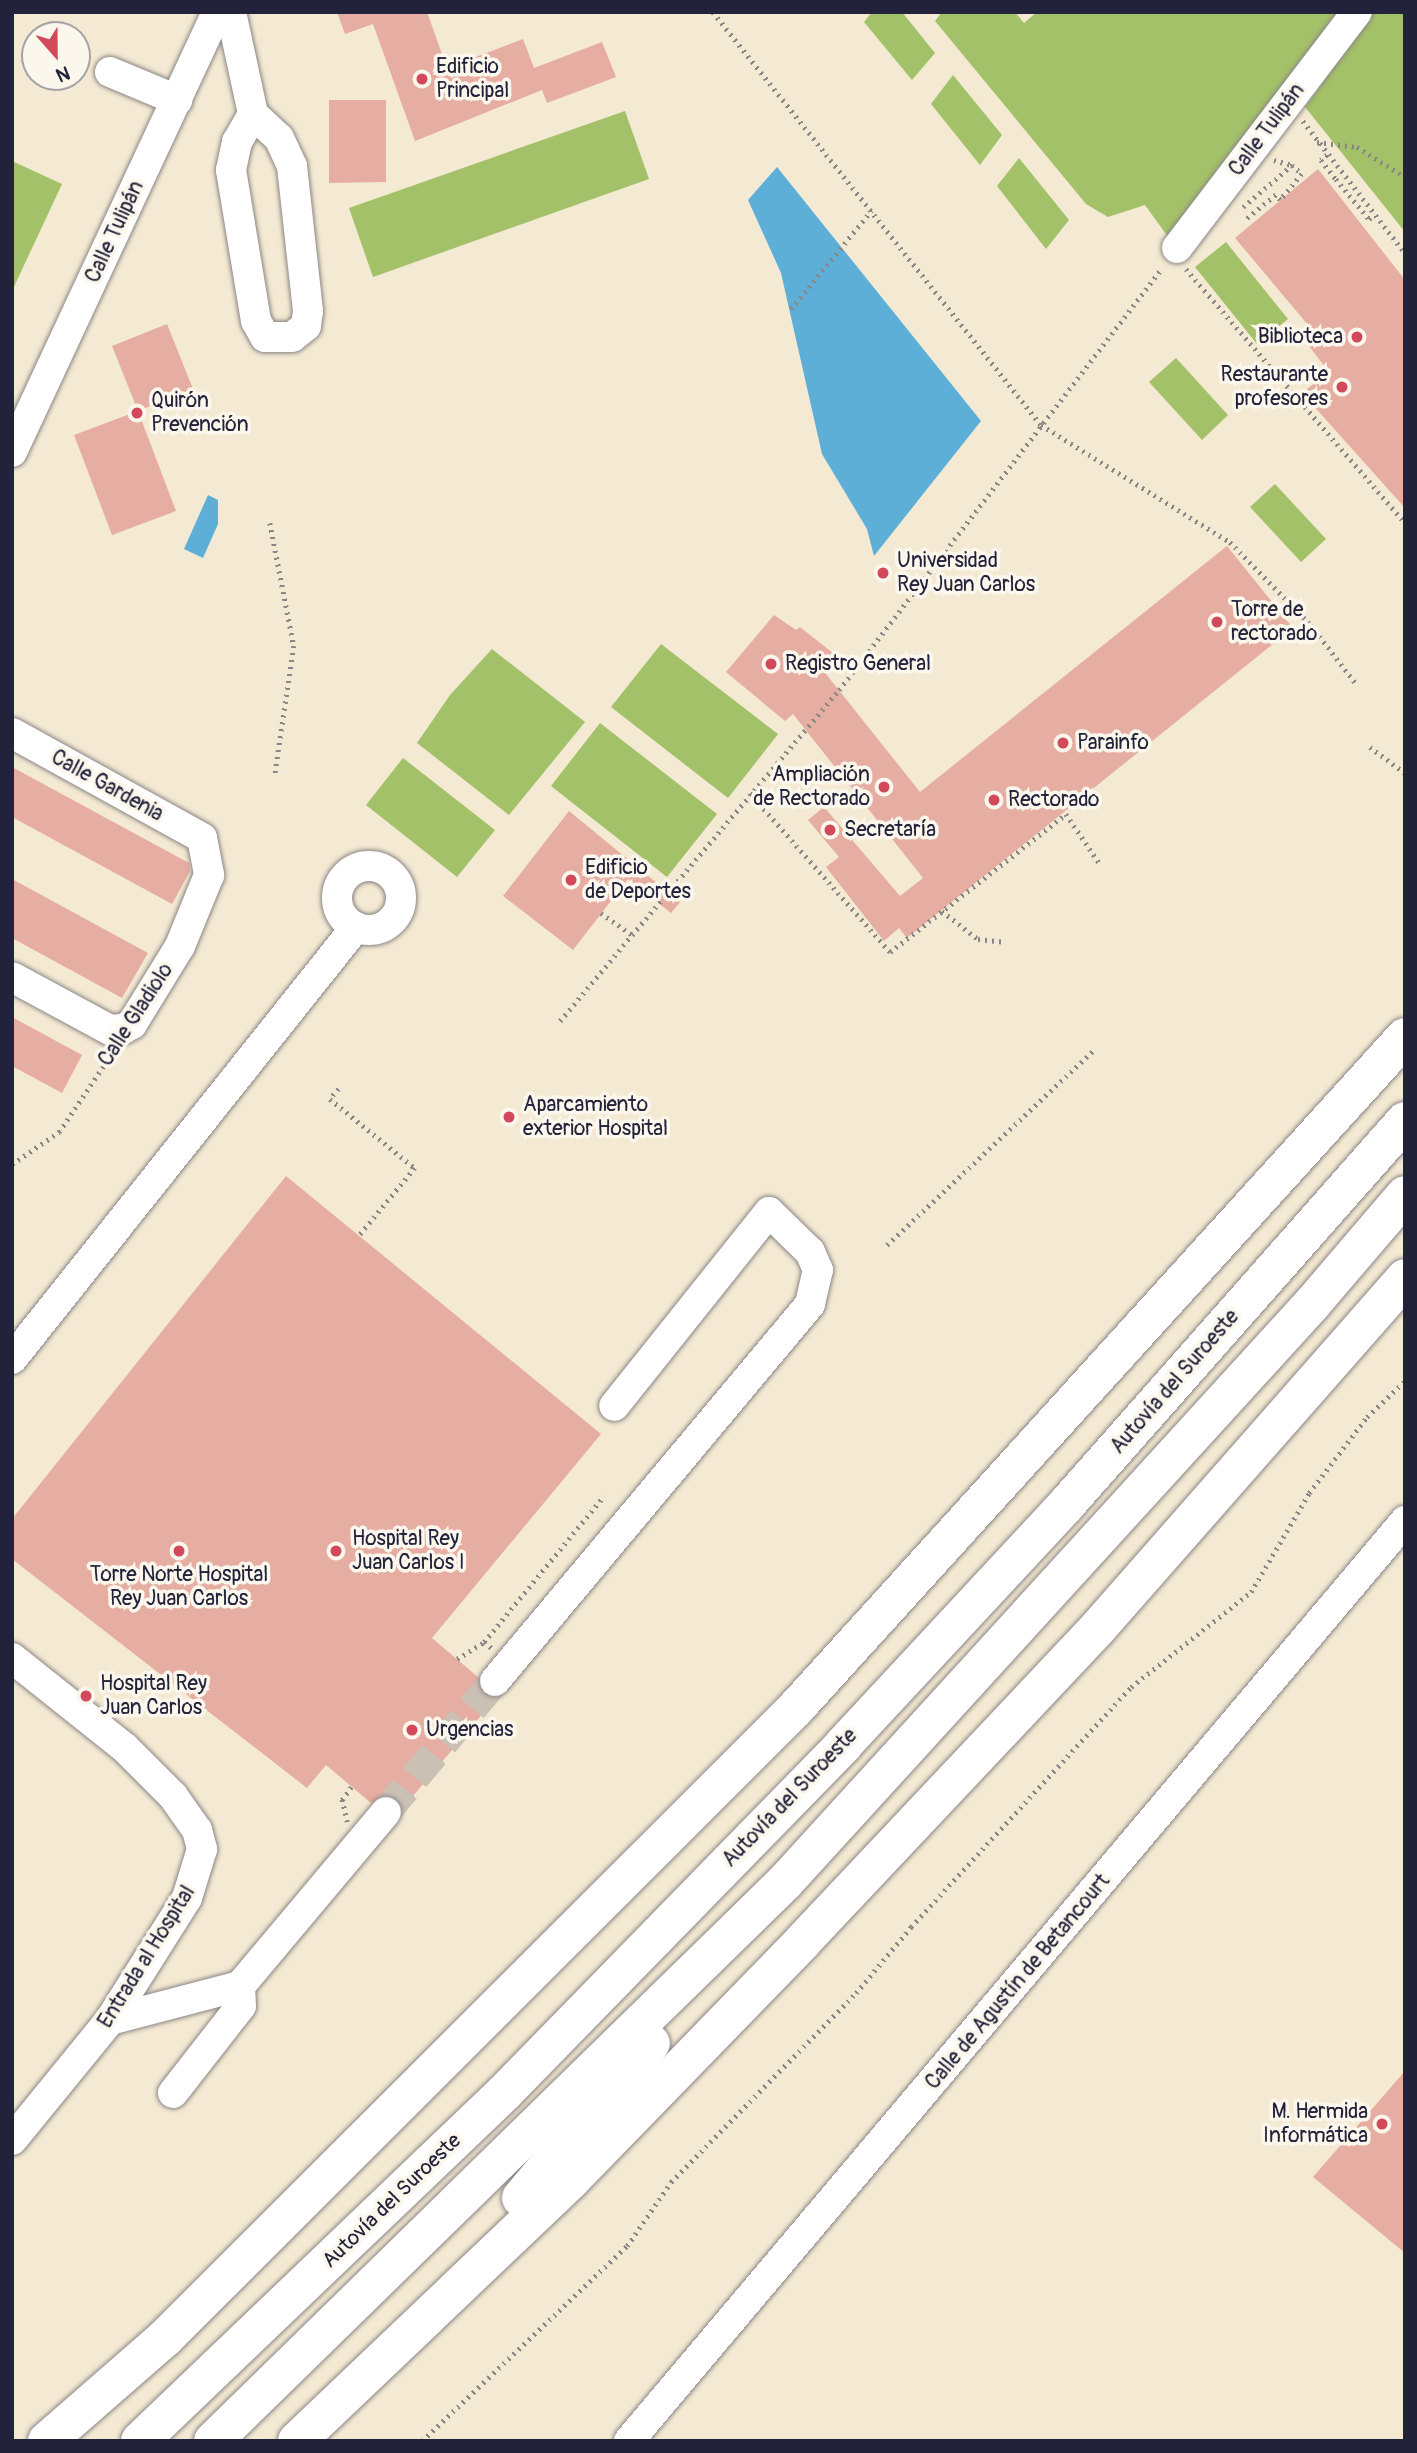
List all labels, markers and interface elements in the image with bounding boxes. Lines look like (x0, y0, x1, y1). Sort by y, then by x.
north arrow (21, 21, 91, 91)
place label: Edificio Principal (436, 54, 509, 104)
text: N (53, 60, 73, 87)
marker: Edificio Principal (414, 71, 430, 87)
street label: Calle Tulipán (1224, 79, 1310, 181)
street label: Calle Tulipán (80, 177, 150, 287)
place label: Biblioteca (1258, 324, 1343, 350)
marker: Biblioteca (1349, 329, 1365, 345)
place label: Restaurante profesores (1221, 362, 1328, 412)
marker: Restaurante profesores (1334, 379, 1350, 395)
place label: Quirón Prevención (151, 388, 249, 438)
marker: Quirón Prevención (129, 405, 145, 421)
place label: Universidad Rey Juan Carlos (897, 548, 1035, 598)
marker: Universidad Rey Juan Carlos (875, 565, 891, 581)
place label: Torre de rectorado (1231, 597, 1317, 647)
marker: Torre de rectorado (1209, 614, 1225, 630)
place label: Registro General (785, 651, 931, 677)
marker: Registro General (763, 656, 779, 672)
place label: Parainfo (1077, 730, 1149, 756)
marker: Parainfo (1055, 735, 1071, 751)
street label: Calle Gardenia (47, 745, 167, 827)
place label: Ampliación de Rectorado (753, 762, 870, 812)
marker: Ampliación de Rectorado (876, 779, 892, 795)
place label: Rectorado (1008, 787, 1099, 813)
marker: Rectorado (986, 792, 1002, 808)
place label: Secretaría (844, 817, 936, 843)
marker: Secretaría (822, 822, 838, 838)
place label: Edificio de Deportes (585, 855, 691, 905)
marker: Edificio de Deportes (563, 872, 579, 888)
street label: Calle Gladiolo (93, 959, 179, 1071)
place label: Aparcamiento exterior Hospital (523, 1092, 668, 1142)
marker: Aparcamiento exterior Hospital (501, 1109, 517, 1125)
street label: Autovía del Suroeste (1106, 1305, 1244, 1459)
place label: Hospital Rey Juan Carlos I (352, 1526, 465, 1576)
marker: Hospital Rey Juan Carlos I (326, 1541, 346, 1561)
marker: Torre Norte Hospital Rey Juan Carlos (171, 1543, 187, 1559)
place label: Torre Norte Hospital Rey Juan Carlos (90, 1562, 268, 1612)
place label: Hospital Rey Juan Carlos (100, 1671, 207, 1721)
marker: Hospital Rey Juan Carlos (78, 1688, 94, 1704)
place label: Urgencias (426, 1717, 513, 1743)
marker: Urgencias (404, 1722, 420, 1738)
street label: Autovía del Suroeste (717, 1723, 863, 1873)
street label: Calle de Agustín de Betancourt (920, 1869, 1116, 2095)
street label: Entrada al Hospital (93, 1881, 201, 2033)
place label: M. Hermida Informática (1263, 2099, 1368, 2149)
marker: M. Hermida Informática (1374, 2116, 1390, 2132)
street label: Autovía del Suroeste (317, 2128, 467, 2274)

